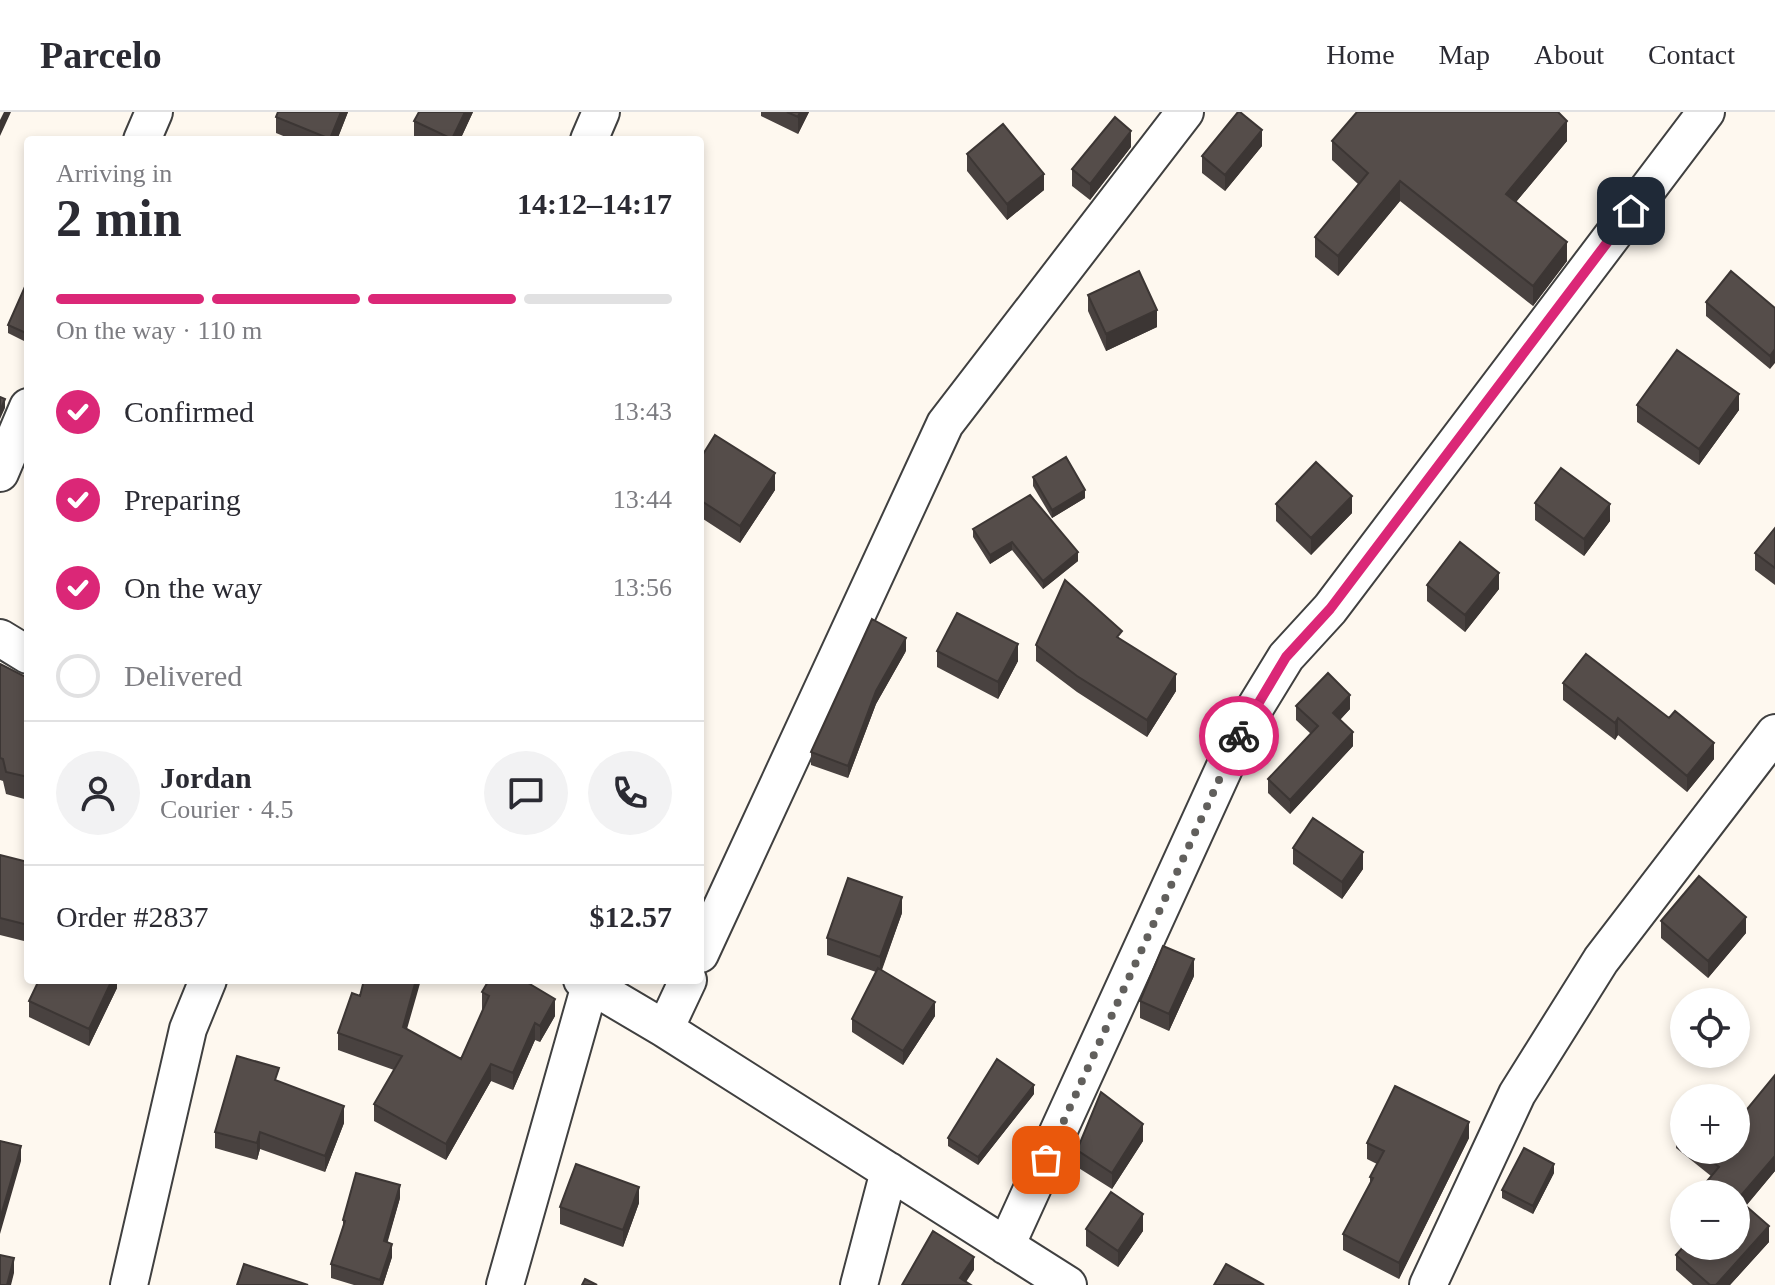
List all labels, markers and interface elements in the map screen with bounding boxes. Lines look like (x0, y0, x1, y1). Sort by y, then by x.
text: Parcelo (40, 34, 162, 76)
text: Home (1326, 39, 1395, 70)
text: Map (1439, 39, 1490, 70)
text: About (1534, 39, 1604, 70)
text: Contact (1648, 39, 1735, 70)
text: Arriving in (56, 159, 172, 188)
pin (1597, 177, 1665, 245)
text: 14:12–14:17 (517, 187, 672, 220)
icon: home (1609, 189, 1653, 233)
text: 2 min (56, 190, 182, 247)
text: On the way · 110 m (56, 316, 262, 345)
icon: check (56, 390, 100, 434)
text: Confirmed (124, 395, 254, 428)
text: 13:43 (613, 397, 672, 426)
icon: check (56, 478, 100, 522)
text: Preparing (124, 483, 241, 516)
text: 13:44 (613, 485, 672, 514)
icon: check (56, 566, 100, 610)
text: On the way (124, 571, 262, 604)
text: 13:56 (613, 573, 672, 602)
text: Delivered (124, 659, 242, 692)
courier (1199, 696, 1279, 776)
icon: bike (1217, 714, 1261, 758)
button: person (56, 751, 140, 835)
button: chat (484, 751, 568, 835)
button: phone (588, 751, 672, 835)
text: Jordan (160, 761, 252, 794)
text: Courier · 4.5 (160, 795, 294, 824)
text: Order #2837 (56, 900, 208, 933)
text: $12.57 (590, 900, 672, 933)
map controls (1670, 988, 1750, 1260)
button: locate (1670, 988, 1750, 1068)
button: + (1670, 1084, 1750, 1164)
pin (1012, 1126, 1080, 1194)
icon: bag (1024, 1138, 1068, 1182)
button: − (1670, 1180, 1750, 1260)

